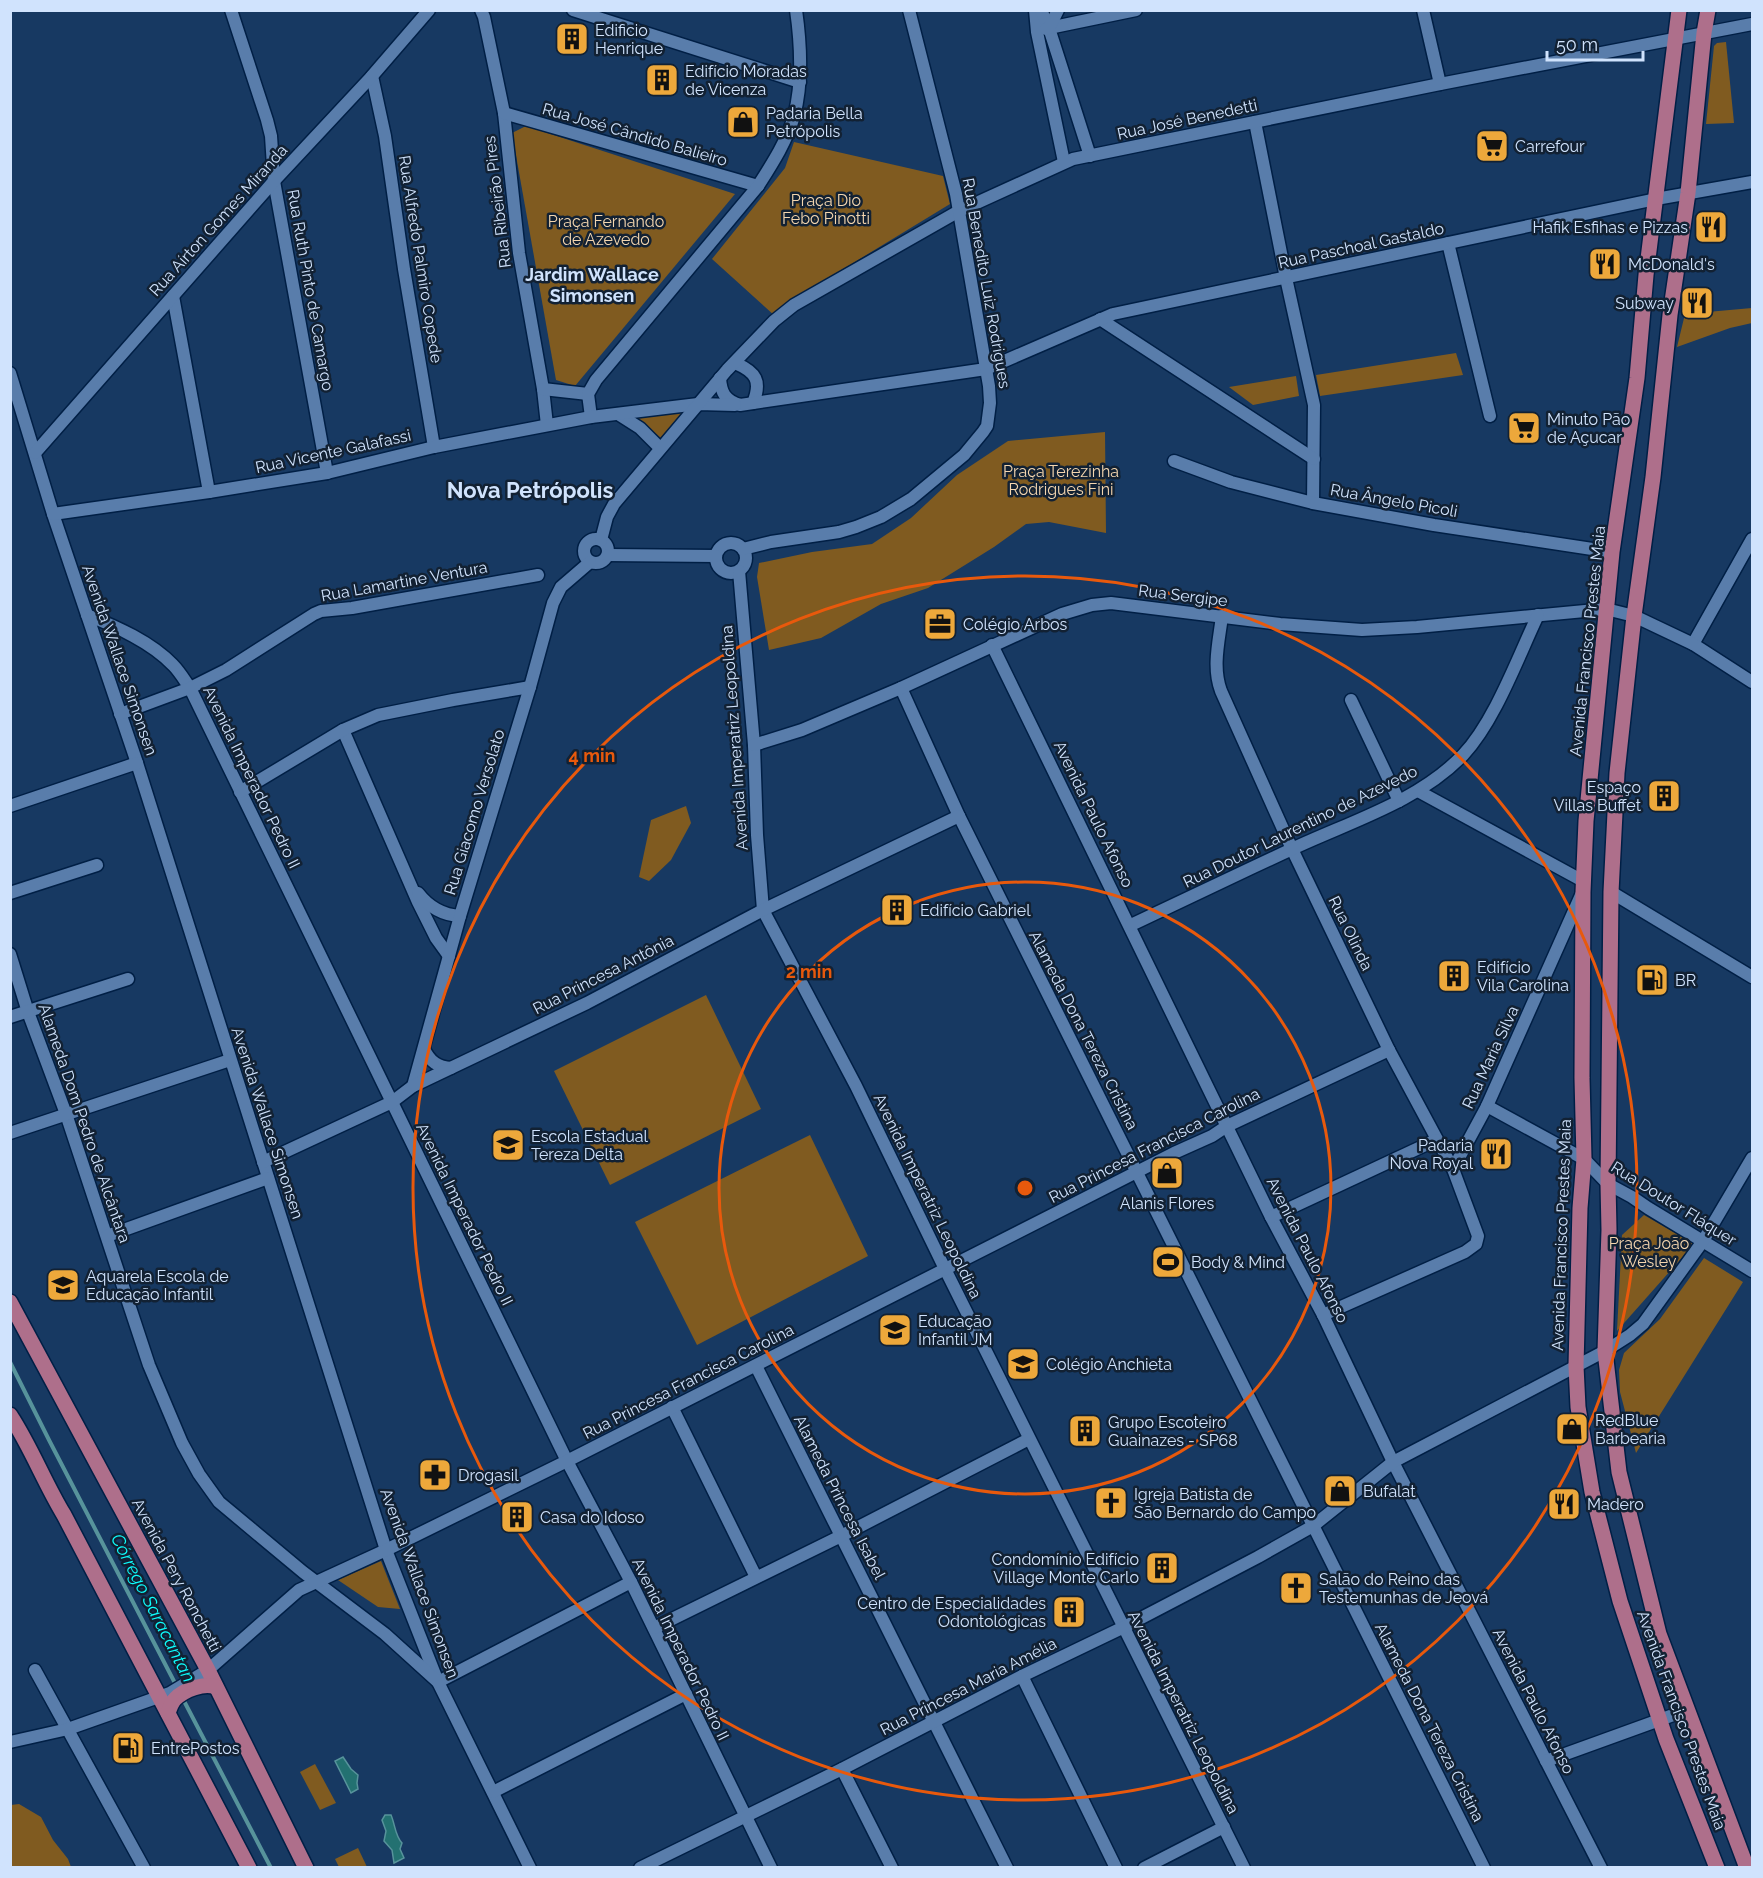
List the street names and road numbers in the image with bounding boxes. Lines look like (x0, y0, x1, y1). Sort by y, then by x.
street label: Rua José Benedetti (1115, 95, 1259, 144)
street label: Rua José Cândido Balieiro (540, 99, 730, 170)
street label: Rua Ribeirão Pires (480, 134, 515, 269)
street label: Rua Aírton Gomes Miranda (145, 141, 291, 300)
street label: Rua Alfredo Palmiro Copede (395, 154, 446, 364)
street label: Rua Benedito Luiz Rodrigues (959, 176, 1014, 390)
street label: Rua Ruth Pinto de Camargo (283, 188, 338, 392)
street label: Rua Paschoal Gastaldo (1276, 219, 1446, 272)
street label: Rua Vicente Galafassi (254, 426, 413, 477)
street label: Rua Ângelo Picoli (1329, 479, 1459, 521)
street label: Avenida Francisco Prestes Maia (1566, 525, 1609, 757)
street label: Rua Lamartine Ventura (319, 558, 489, 605)
street label: Avenida Wallace Simonsen (78, 562, 161, 758)
street label: Rua Sergipe (1137, 581, 1229, 610)
street label: Avenida Imperatriz Leopoldina (717, 625, 752, 851)
street label: Avenida Imperador Pedro II (199, 683, 304, 872)
street label: Rua Giacomo Versolato (440, 727, 509, 897)
street label: Avenida Paulo Afonso (1050, 738, 1137, 891)
street label: Rua Doutor Laurentino de Azevedo (1180, 761, 1420, 892)
street label: Rua Olinda (1324, 893, 1377, 974)
street label: Alameda Dona Tereza Cristina (1025, 928, 1142, 1133)
street label: Rua Princesa Antônia (530, 931, 677, 1018)
street label: Alameda Dom Pedro de Alcântara (35, 1001, 135, 1245)
street label: Rua Maria Silva (1458, 1003, 1523, 1112)
street label: Avenida Wallace Simonsen (228, 1025, 308, 1221)
street label: Rua Princesa Francisca Carolina (1046, 1084, 1263, 1207)
street label: Avenida Imperatriz Leopoldina (870, 1091, 985, 1302)
street label: Avenida Francisco Prestes Maia (1548, 1119, 1575, 1351)
street label: Avenida Imperador Pedro II (412, 1120, 517, 1309)
street label: Rua Doutor Fláquer (1608, 1157, 1740, 1250)
street label: Avenida Paulo Afonso (1263, 1174, 1353, 1326)
street label: Rua Princesa Francisca Carolina (580, 1320, 797, 1443)
street label: Alameda Princesa Isabel (790, 1412, 890, 1583)
street label: Avenida Wallace Simonsen (376, 1486, 463, 1681)
street label: Avenida Pery Ronchetti (128, 1495, 225, 1655)
street label: Avenida Imperador Pedro II (628, 1555, 733, 1744)
street label: Avenida Imperatriz Leopoldina (1124, 1608, 1243, 1817)
street label: Avenida Francisco Prestes Maia (1633, 1608, 1730, 1832)
street label: Alameda Dona Tereza Cristina (1371, 1620, 1488, 1825)
street label: Avenida Paulo Afonso (1489, 1625, 1579, 1777)
street label: Rua Princesa Maria Amélia (877, 1634, 1060, 1739)

